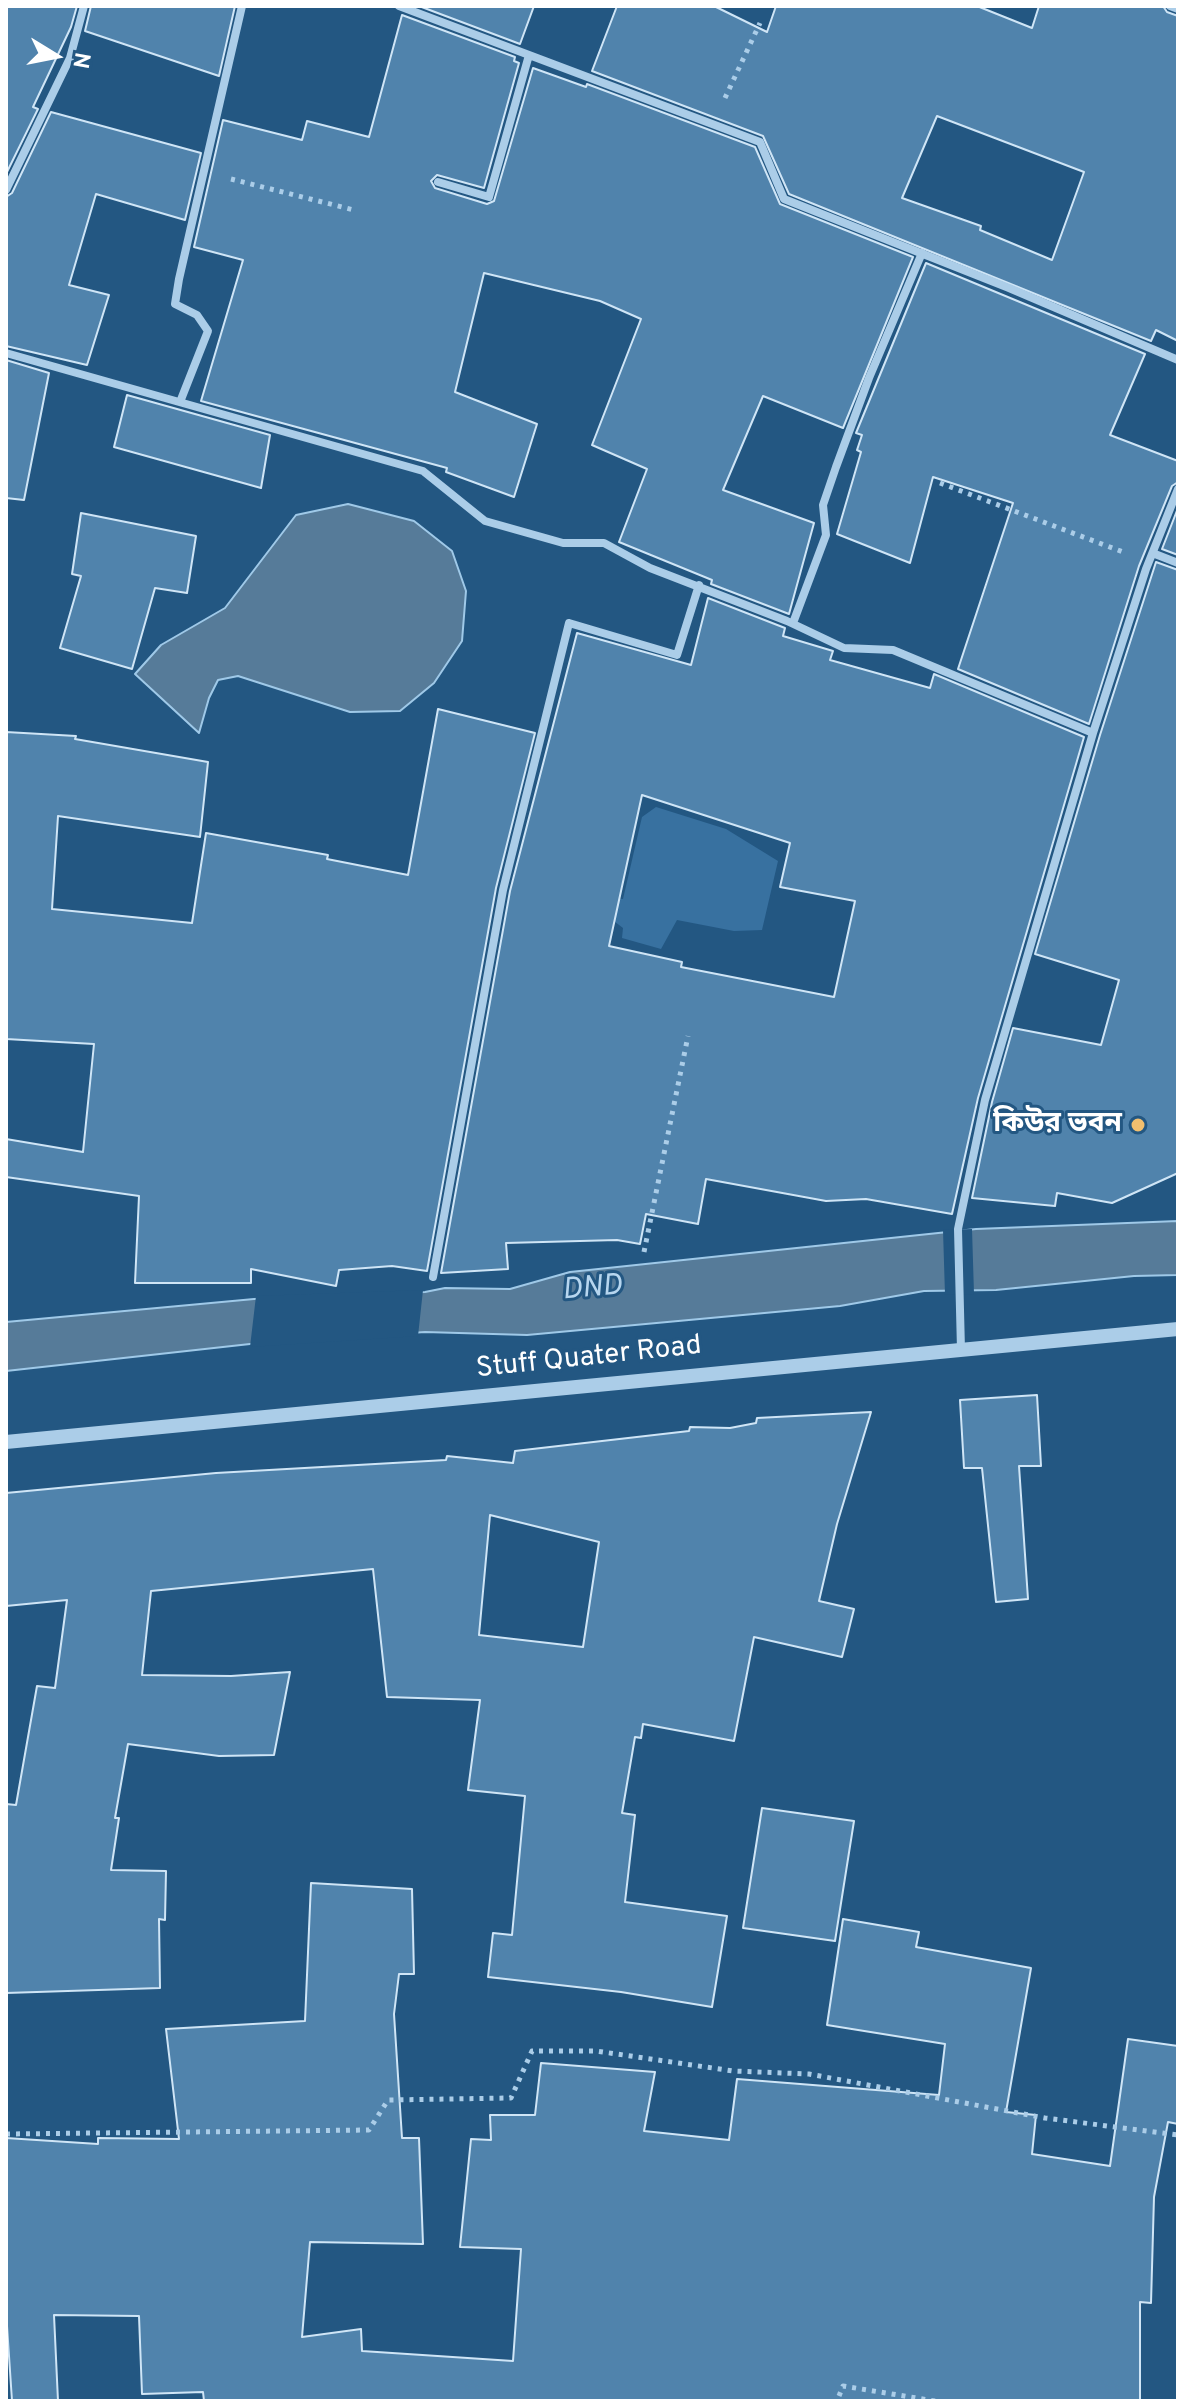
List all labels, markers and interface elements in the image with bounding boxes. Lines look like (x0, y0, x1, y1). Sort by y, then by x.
north arrow (16, 16, 96, 96)
text: N (65, 50, 95, 70)
place label: কিউর ভবন (993, 1108, 1122, 1142)
marker: কিউর ভবন (1129, 1116, 1147, 1134)
water label: DND (561, 1269, 623, 1311)
street label: Stuff Quater Road (475, 1330, 703, 1388)

